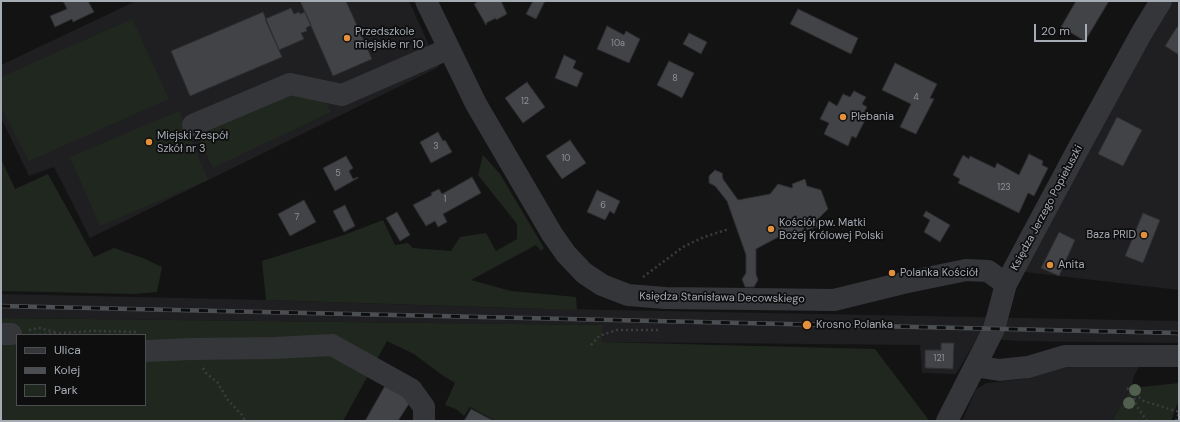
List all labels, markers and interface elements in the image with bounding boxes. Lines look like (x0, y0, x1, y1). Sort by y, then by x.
scale bar (1036, 16, 1089, 42)
text: 20 m (1041, 23, 1070, 39)
place label: Przedszkole miejskie nr 10 (355, 25, 424, 51)
marker: Przedszkole miejskie nr 10 (342, 33, 352, 43)
house number: 10a (611, 39, 625, 49)
house number: 8 (672, 74, 678, 84)
house number: 4 (913, 93, 919, 103)
house number: 12 (521, 97, 529, 107)
place label: Plebania (851, 110, 894, 124)
marker: Plebania (838, 112, 848, 122)
place label: Miejski Zespół Szkół nr 3 (157, 129, 228, 155)
marker: Miejski Zespół Szkół nr 3 (144, 137, 154, 147)
house number: 3 (433, 142, 439, 152)
street label: Księdza Jerzego Popiełuszki (1008, 143, 1086, 273)
house number: 10 (562, 154, 570, 164)
house number: 5 (335, 169, 341, 179)
house number: 123 (997, 183, 1011, 193)
house number: 1 (444, 195, 446, 205)
house number: 6 (600, 201, 606, 211)
house number: 7 (295, 213, 299, 223)
place label: Kościół pw. Matki Bożej Królowej Polski (779, 216, 883, 242)
marker: Kościół pw. Matki Bożej Królowej Polski (766, 224, 776, 234)
place label: Baza PRID (1086, 228, 1136, 242)
marker: Baza PRID (1139, 230, 1149, 240)
place label: Anita (1058, 258, 1085, 272)
marker: Anita (1045, 260, 1055, 270)
place label: Polanka Kościół (900, 266, 978, 280)
marker: Polanka Kościół (887, 268, 897, 278)
street label: Księdza Stanisława Decowskiego (639, 290, 805, 306)
place label: Krosno Polanka (816, 318, 893, 332)
marker: Krosno Polanka (801, 319, 813, 331)
legend (16, 334, 146, 406)
text: Ulica (54, 342, 81, 358)
house number: 121 (934, 354, 944, 364)
text: Kolej (54, 362, 80, 378)
text: Park (54, 382, 78, 398)

